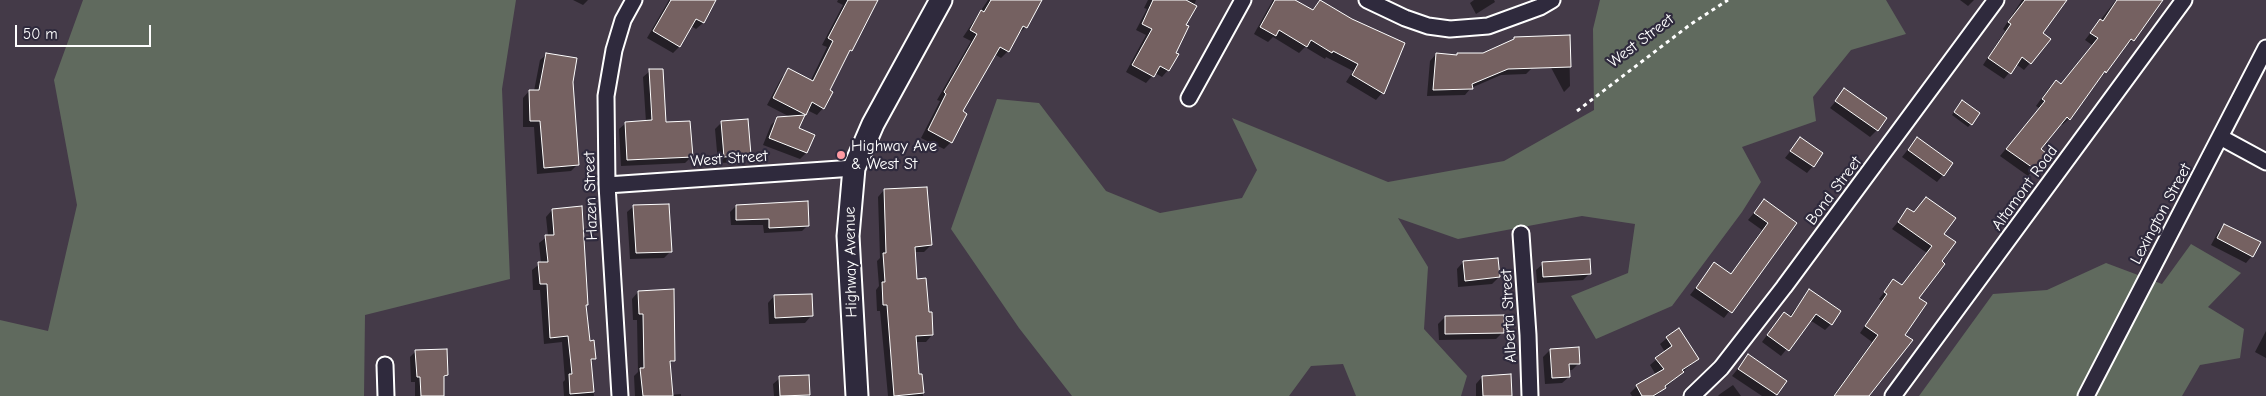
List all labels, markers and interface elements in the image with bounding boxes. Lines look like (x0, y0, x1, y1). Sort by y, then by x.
street label: West Street (1604, 10, 1678, 72)
scale bar (18, 15, 154, 47)
text: 50 m (23, 25, 58, 43)
place label: Highway Ave & West St (851, 136, 937, 174)
street label: Altamont Road (1988, 142, 2062, 234)
street label: West Street (690, 147, 768, 171)
marker: Highway Ave & West St (835, 149, 847, 161)
street label: Hazen Street (580, 151, 602, 241)
street label: Bond Street (1802, 153, 1866, 229)
street label: Lexington Street (2126, 160, 2196, 268)
street label: Highway Avenue (840, 206, 862, 318)
street label: Alberta Street (1497, 269, 1521, 363)

